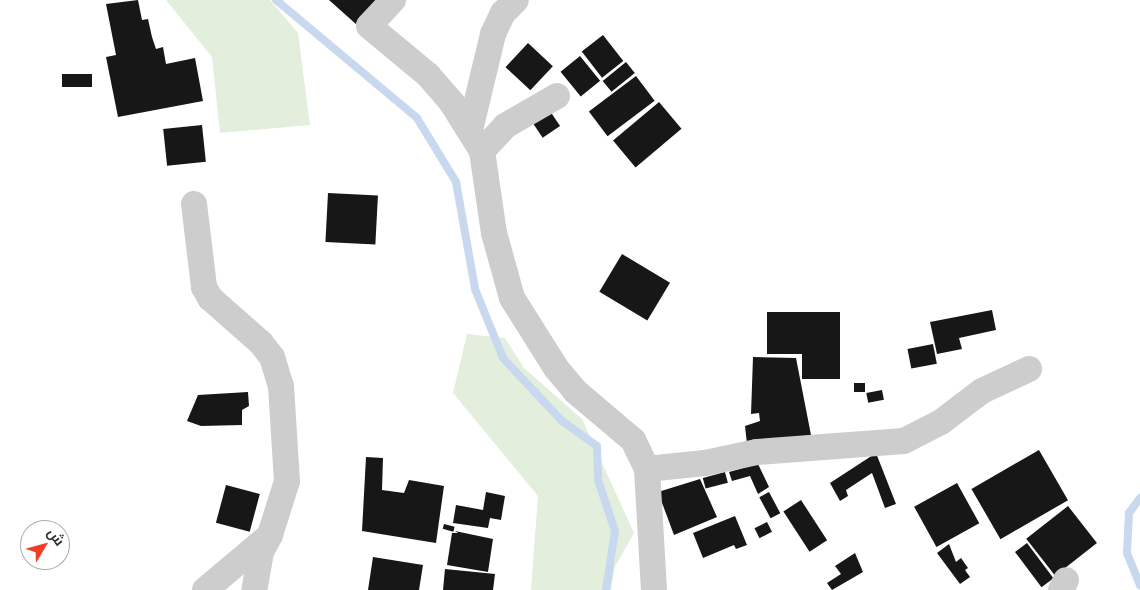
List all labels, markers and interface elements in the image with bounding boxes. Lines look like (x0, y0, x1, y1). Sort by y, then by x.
north arrow (20, 520, 70, 570)
text: ش (44, 524, 69, 549)

